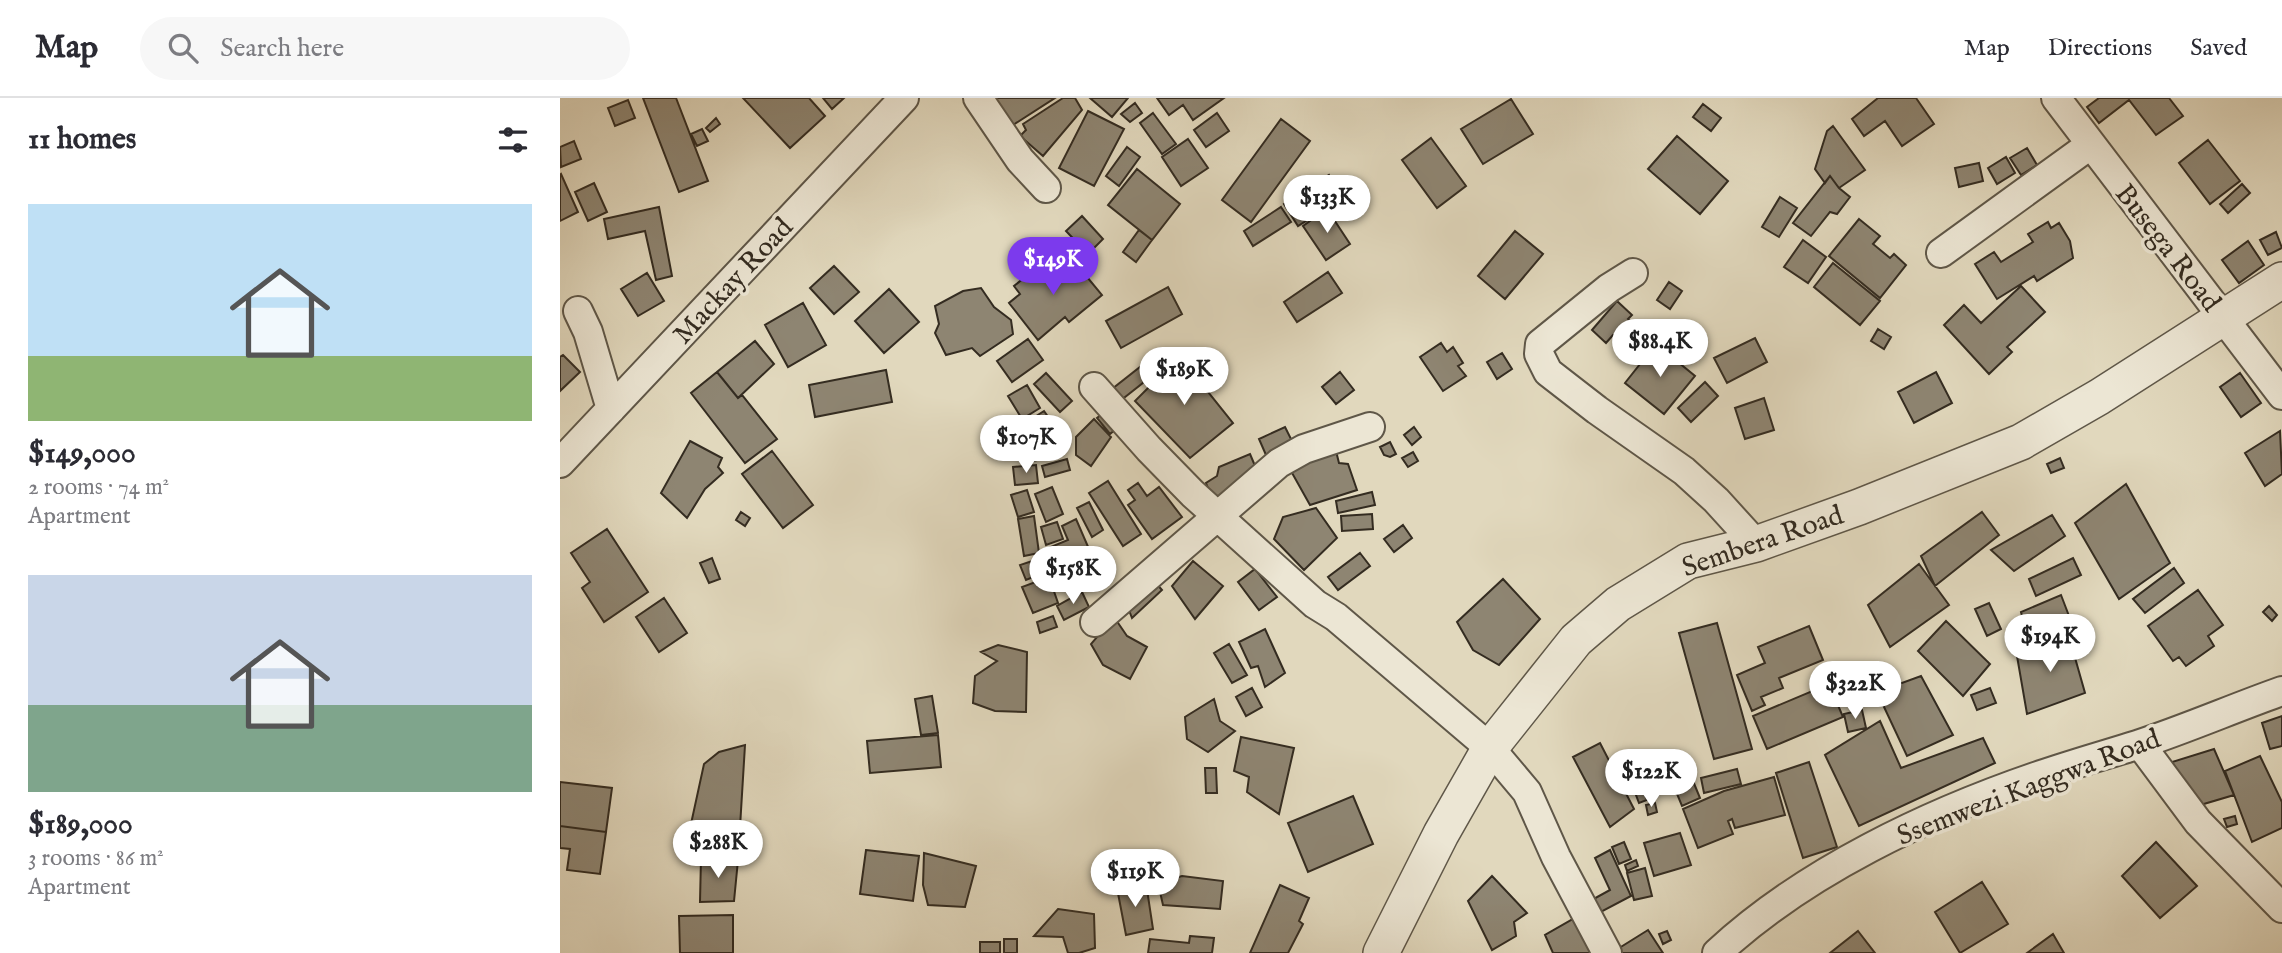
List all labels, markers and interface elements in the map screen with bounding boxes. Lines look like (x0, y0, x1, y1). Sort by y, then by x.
search box (140, 17, 630, 80)
text: Map (35, 27, 98, 69)
icon: search (164, 29, 202, 67)
text: Search here (220, 32, 344, 65)
text: Map (1964, 33, 2010, 64)
text: Directions (2048, 33, 2152, 64)
text: Saved (2190, 33, 2247, 64)
text: 11 homes (28, 121, 136, 159)
icon: filters (494, 121, 532, 159)
pin: $133K (1278, 176, 1376, 235)
street label: Busega Road (2106, 178, 2228, 319)
text: $133K (1299, 183, 1355, 212)
street label: Mackay Road (666, 211, 801, 352)
pin: $149K (1004, 238, 1102, 297)
text: $149K (1023, 245, 1083, 274)
icon: home (217, 250, 343, 376)
pin: $88.4K (1603, 320, 1717, 379)
text: $88.4K (1628, 327, 1692, 356)
pin: $189K (1135, 348, 1233, 407)
text: $189K (1156, 355, 1213, 384)
pin: $107K (977, 416, 1075, 475)
text: $107K (996, 423, 1056, 452)
text: $149,000 (28, 435, 136, 473)
text: 2 rooms · 74 m² (28, 473, 169, 502)
street label: Sembera Road (1678, 498, 1848, 586)
text: Apartment (28, 502, 131, 531)
pin: $158K (1024, 546, 1122, 606)
text: $158K (1045, 554, 1101, 583)
pin: $194K (2001, 614, 2099, 674)
icon: home (217, 621, 343, 747)
text: $194K (2020, 622, 2080, 651)
pin: $322K (1806, 662, 1904, 721)
text: $322K (1825, 669, 1885, 698)
street label: Ssemwezi Kaggwa Road (1892, 722, 2165, 855)
pin: $122K (1602, 750, 1700, 809)
text: $122K (1621, 757, 1681, 786)
text: $189,000 (28, 806, 133, 844)
pin: $288K (669, 820, 767, 880)
text: $288K (689, 828, 747, 857)
text: 3 rooms · 86 m² (28, 844, 164, 873)
pin: $119K (1086, 850, 1184, 909)
text: $119K (1107, 857, 1163, 886)
text: Apartment (28, 873, 131, 902)

